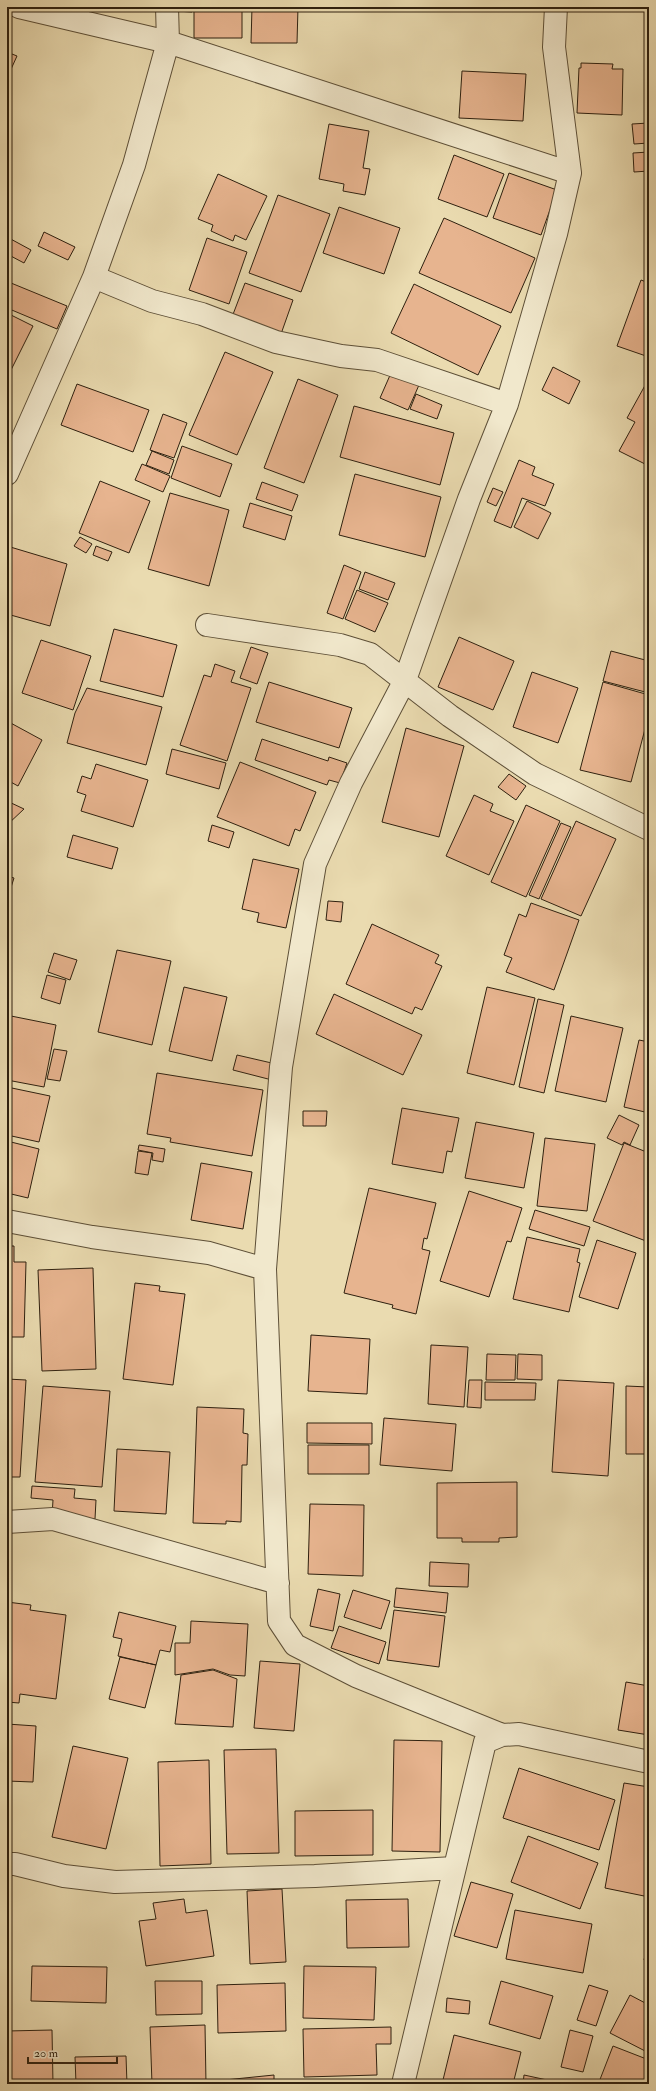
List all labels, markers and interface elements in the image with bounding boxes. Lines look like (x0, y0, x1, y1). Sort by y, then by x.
scale bar (28, 2039, 117, 2065)
text: 20 m (34, 2046, 59, 2061)

